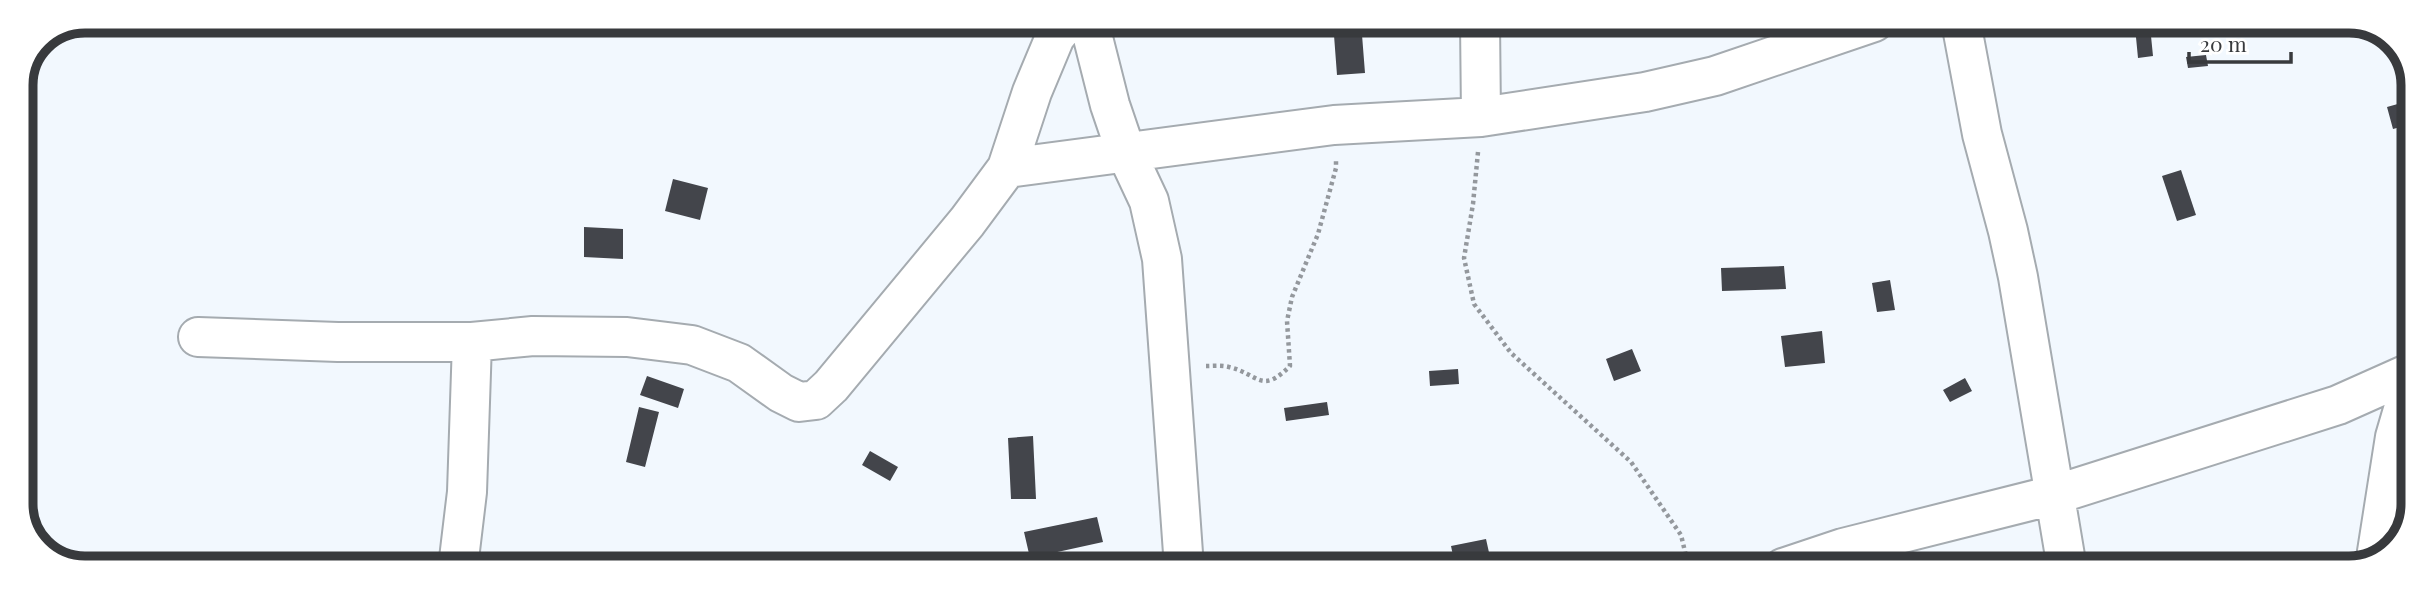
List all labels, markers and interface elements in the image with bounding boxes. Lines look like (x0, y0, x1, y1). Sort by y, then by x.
scale bar (2189, 21, 2290, 65)
text: 20 m (2200, 29, 2247, 57)

